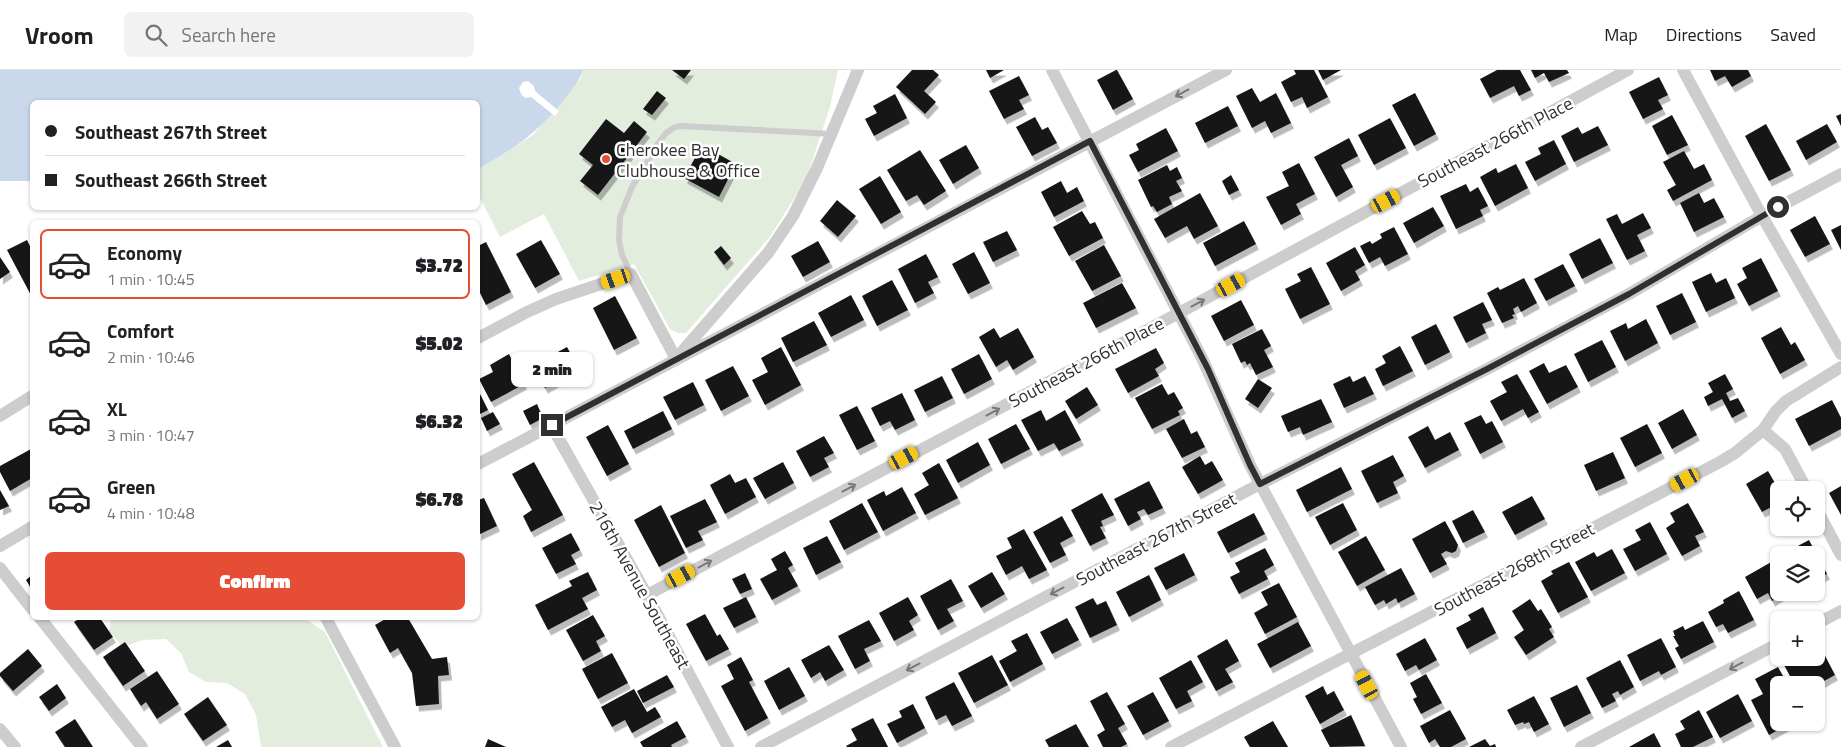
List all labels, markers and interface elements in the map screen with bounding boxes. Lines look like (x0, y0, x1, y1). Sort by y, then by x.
search box (124, 12, 474, 57)
text: Vroom (25, 17, 94, 53)
text: Search here (182, 20, 276, 49)
icon: search (142, 21, 170, 49)
text: Map (1604, 21, 1638, 48)
text: Directions (1666, 21, 1742, 48)
text: Saved (1770, 21, 1816, 48)
one-way arrow (1175, 88, 1190, 98)
street label: Southeast 266th Place (1413, 90, 1577, 194)
text: Southeast 267th Street (75, 117, 267, 146)
place label: Cherokee Bay Clubhouse & Office (616, 136, 760, 184)
marker: Cherokee Bay Clubhouse & Office (600, 153, 612, 165)
text: Southeast 266th Street (75, 165, 267, 194)
car (1369, 187, 1402, 215)
route start (1767, 196, 1789, 218)
text: Economy (107, 238, 182, 267)
icon: car (47, 242, 92, 287)
text: $3.72 (416, 250, 463, 279)
text: 1 min · 10:45 (107, 267, 195, 291)
car (599, 267, 632, 291)
car (1214, 271, 1247, 299)
one-way arrow (1190, 298, 1205, 307)
street label: Southeast 266th Place (1004, 310, 1168, 414)
text: Comfort (107, 316, 174, 345)
icon: car (47, 320, 92, 365)
text: $5.02 (416, 328, 463, 357)
text: 2 min · 10:46 (107, 345, 195, 369)
callout: 2 min (511, 352, 593, 388)
text: 2 min (532, 357, 572, 381)
text: XL (107, 394, 127, 423)
icon: car (47, 398, 92, 443)
text: $6.32 (416, 406, 463, 435)
one-way arrow (985, 407, 1000, 417)
route end (541, 414, 563, 436)
text: 3 min · 10:47 (107, 423, 195, 447)
car (887, 444, 920, 472)
car (1668, 466, 1701, 494)
text: Green (107, 472, 156, 501)
icon: car (47, 476, 92, 521)
map controls (1770, 481, 1825, 731)
button: locate (1770, 481, 1825, 536)
one-way arrow (841, 483, 856, 492)
text: $6.78 (416, 484, 463, 513)
street label: Southeast 267th Street (1071, 485, 1242, 593)
street label: 216th Avenue Southeast (583, 496, 698, 674)
text: 4 min · 10:48 (107, 501, 195, 525)
street label: Southeast 268th Street (1429, 515, 1600, 623)
button: layers (1770, 546, 1825, 601)
button: Confirm (45, 552, 465, 610)
one-way arrow (697, 558, 712, 568)
car (664, 562, 697, 590)
one-way arrow (1049, 586, 1064, 596)
button: + (1770, 611, 1825, 666)
one-way arrow (1728, 661, 1743, 671)
one-way arrow (905, 662, 920, 672)
car (1353, 668, 1380, 702)
button: − (1770, 676, 1825, 731)

